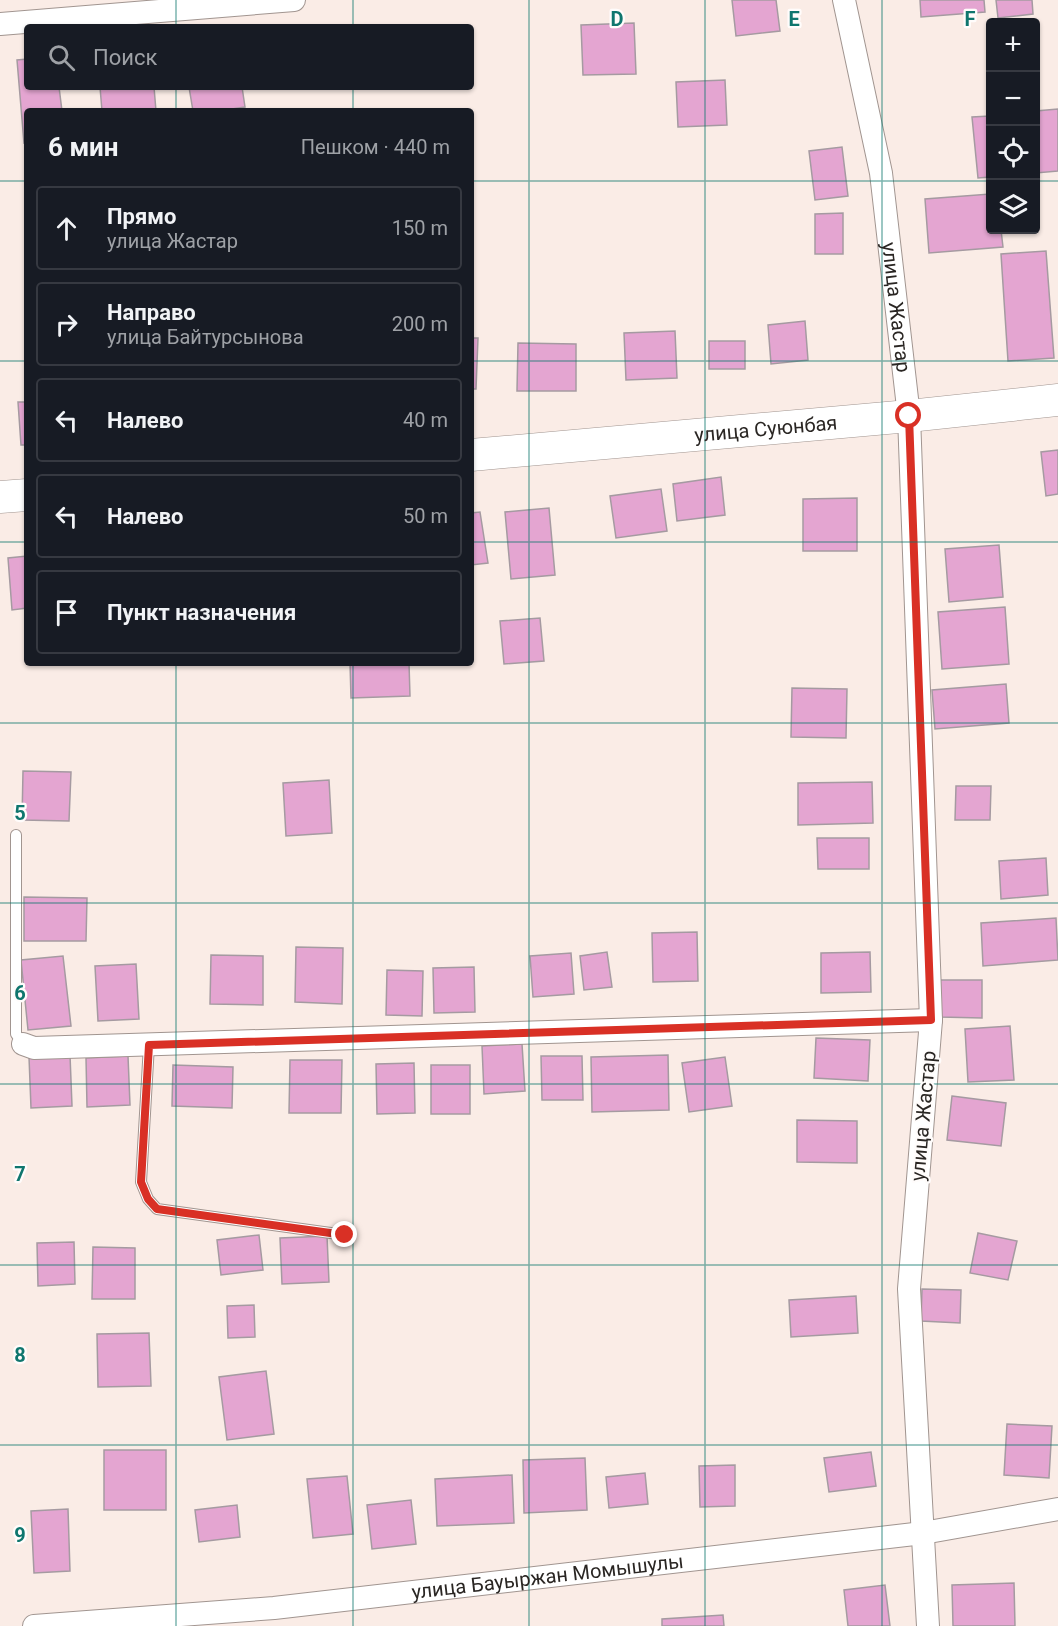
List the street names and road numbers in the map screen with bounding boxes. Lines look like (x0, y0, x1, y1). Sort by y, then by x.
street label: улица Жастар (877, 241, 916, 374)
street label: улица Суюнбая (693, 410, 838, 447)
street label: улица Жастар (905, 1050, 941, 1182)
street label: улица Бауыржан Момышулы (410, 1549, 685, 1604)

